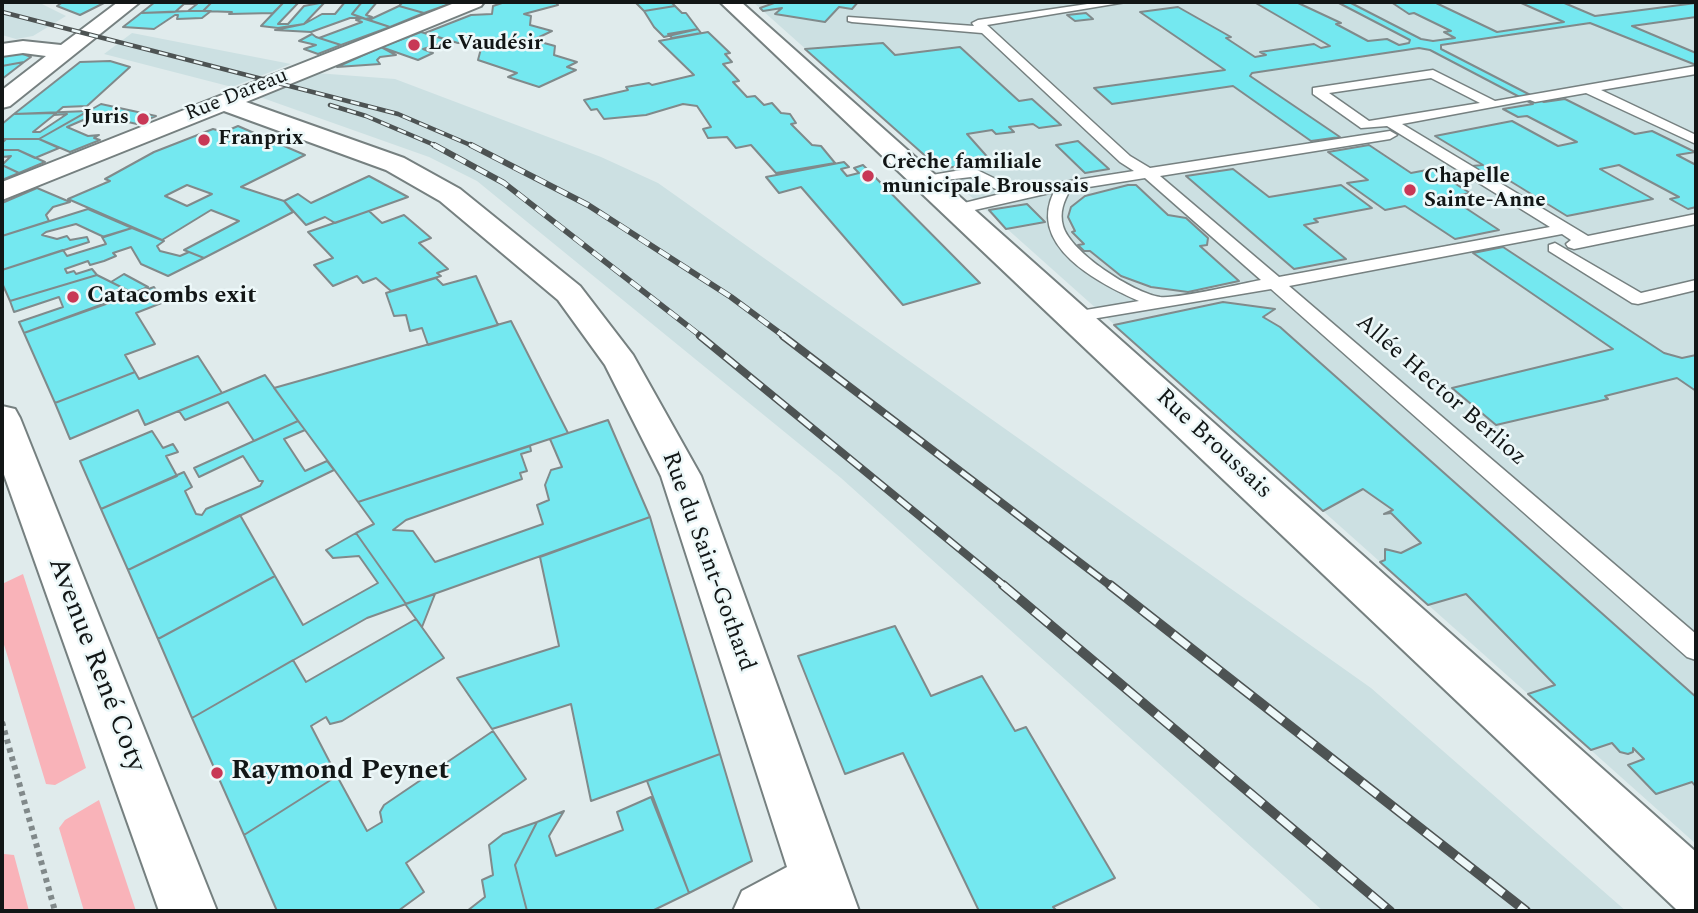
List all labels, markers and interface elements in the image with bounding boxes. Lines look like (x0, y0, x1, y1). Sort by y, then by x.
place label: Le Vaudésir (428, 32, 543, 58)
marker: Le Vaudésir (406, 37, 422, 53)
street label: Rue Dareau (182, 64, 292, 128)
place label: Juris (83, 106, 129, 132)
marker: Juris (135, 111, 151, 127)
place label: Franprix (218, 127, 303, 153)
marker: Franprix (196, 132, 212, 148)
place label: Crèche familiale municipale Broussais (882, 151, 1089, 201)
place label: Chapelle Sainte-Anne (1424, 165, 1546, 215)
marker: Crèche familiale municipale Broussais (860, 168, 876, 184)
marker: Chapelle Sainte-Anne (1402, 182, 1418, 198)
place label: Catacombs exit (87, 283, 257, 311)
marker: Catacombs exit (65, 289, 81, 305)
street label: Allée Hector Berlioz (1349, 309, 1531, 473)
street label: Rue Broussais (1149, 384, 1277, 506)
street label: Rue du Saint-Gothard (654, 448, 760, 676)
street label: Avenue René Coty (39, 553, 151, 777)
place label: Raymond Peynet (231, 756, 449, 790)
marker: Raymond Peynet (209, 765, 225, 781)

